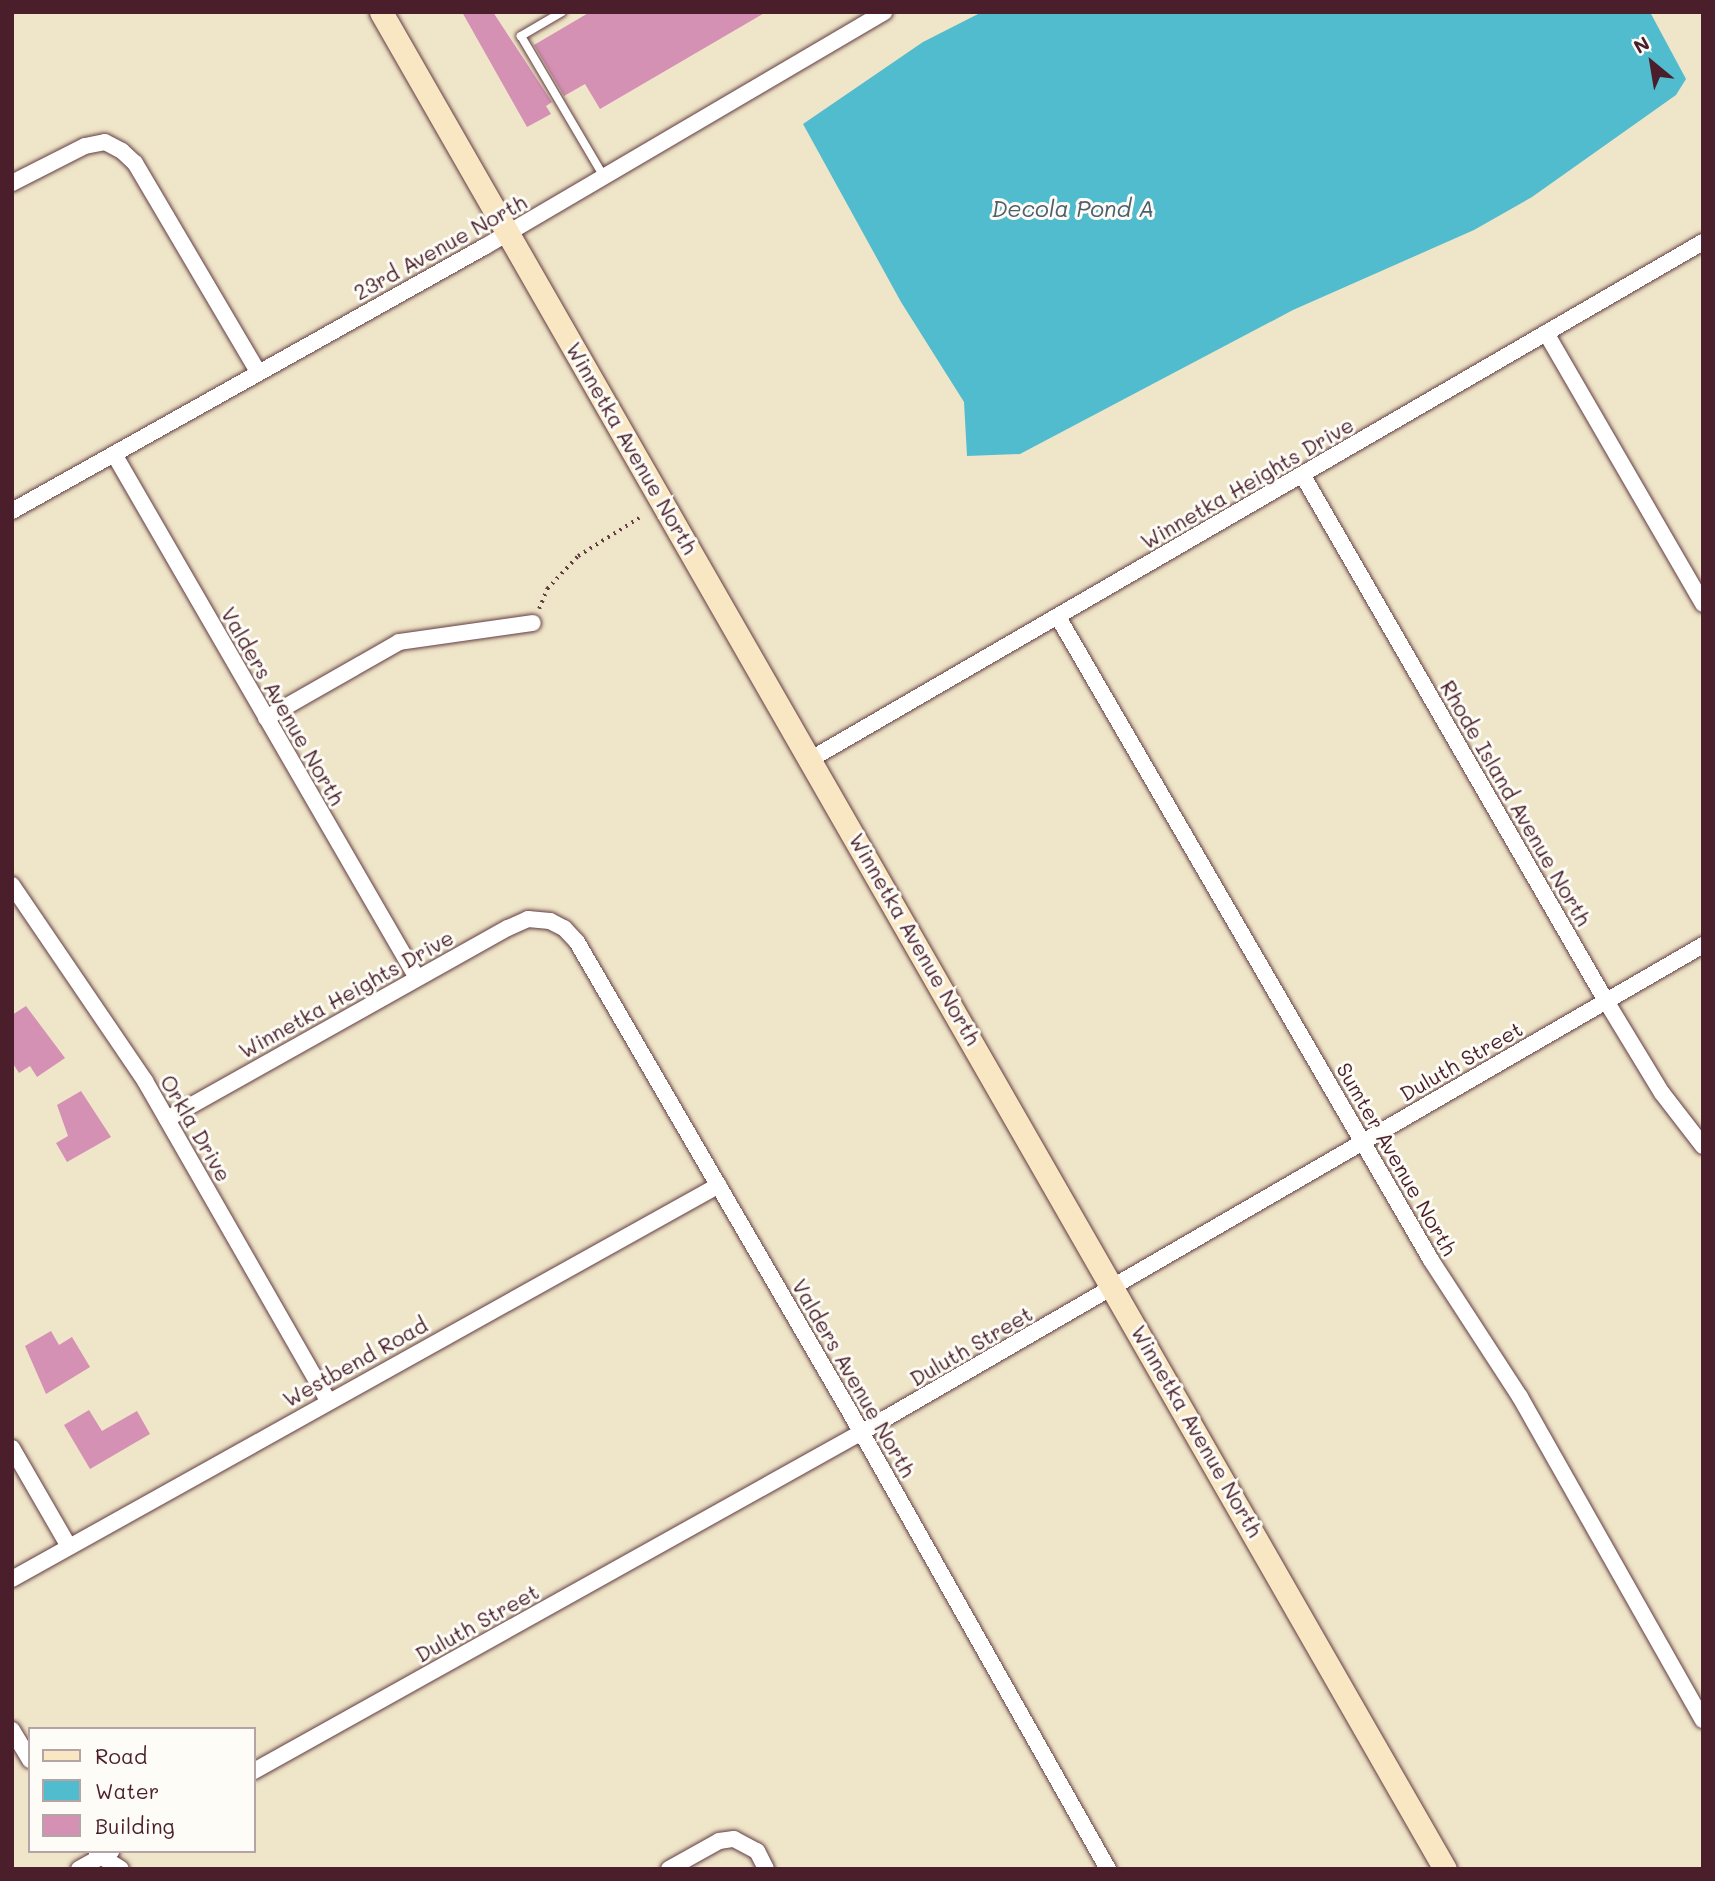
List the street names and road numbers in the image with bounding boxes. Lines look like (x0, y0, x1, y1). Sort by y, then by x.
street label: 23rd Avenue North (349, 189, 531, 305)
street label: Winnetka Avenue North (561, 338, 703, 558)
street label: Winnetka Heights Drive (1136, 412, 1358, 554)
street label: Valders Avenue North (216, 602, 350, 810)
street label: Rhode Island Avenue North (1435, 676, 1597, 930)
street label: Winnetka Avenue North (844, 829, 986, 1049)
street label: Winnetka Heights Drive (234, 924, 458, 1064)
street label: Duluth Street (1395, 1016, 1527, 1106)
street label: Sumter Avenue North (1331, 1058, 1463, 1260)
street label: Orkla Drive (155, 1070, 237, 1186)
street label: Valders Avenue North (787, 1274, 921, 1482)
street label: Duluth Street (905, 1301, 1037, 1391)
street label: Westbend Road (278, 1312, 432, 1412)
street label: Winnetka Avenue North (1126, 1321, 1268, 1541)
street label: Duluth Street (411, 1579, 543, 1667)

